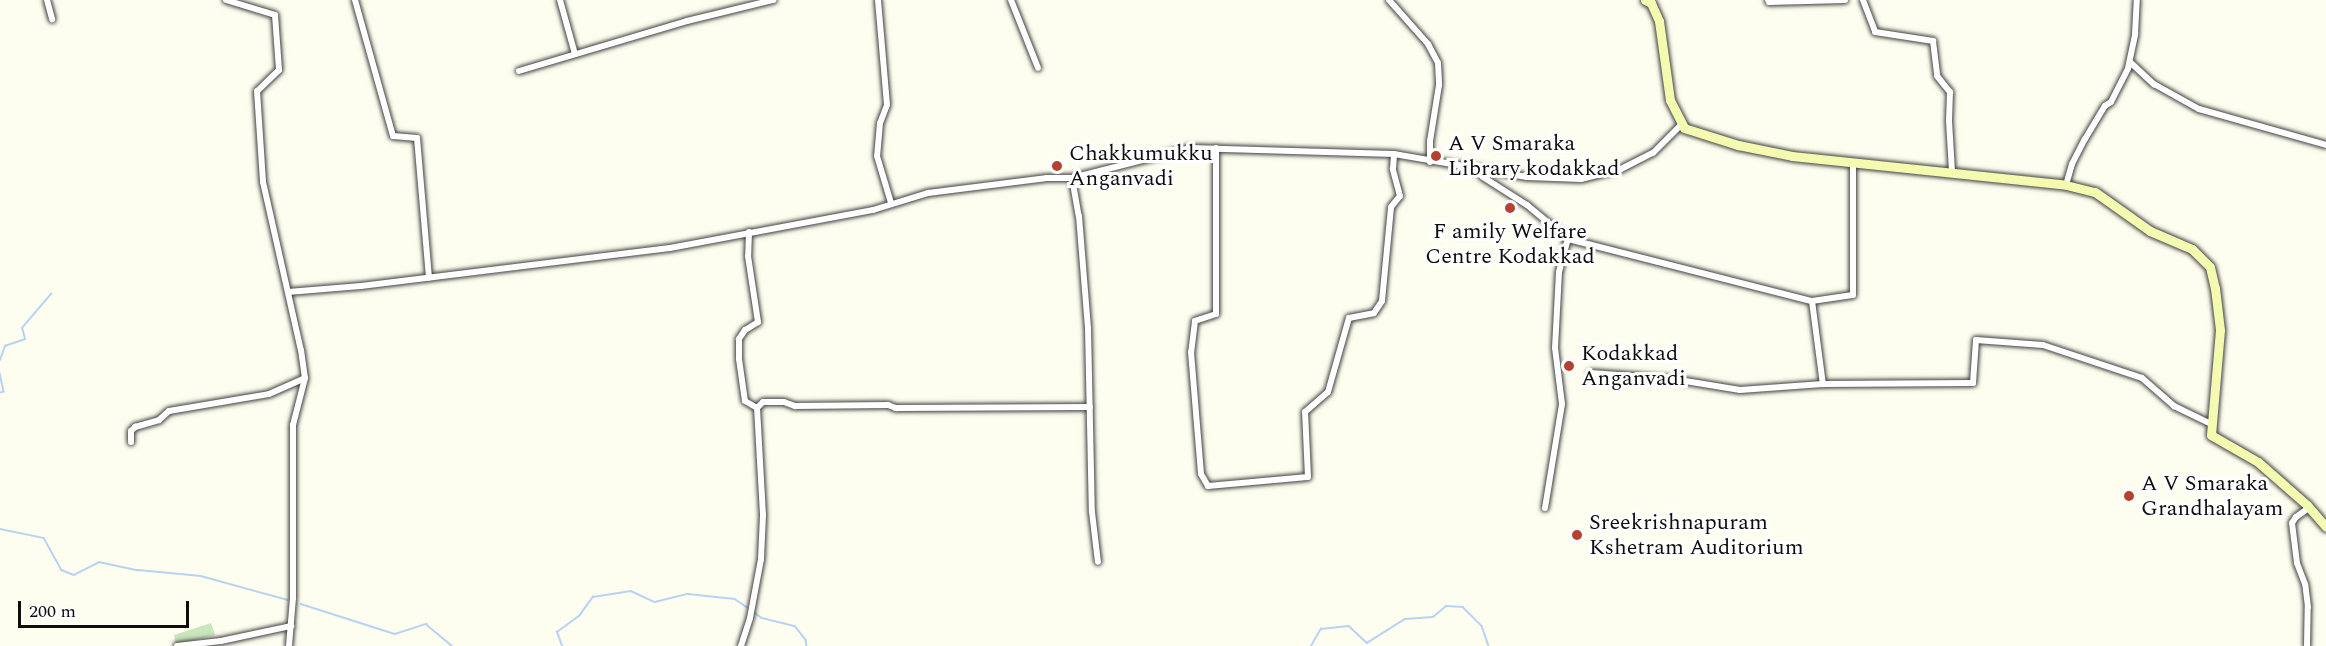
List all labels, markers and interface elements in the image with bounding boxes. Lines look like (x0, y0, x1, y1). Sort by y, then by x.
place label: A V Smaraka Library kodakkad (1448, 130, 1619, 182)
place label: Chakkumukku Anganvadi (1069, 140, 1212, 192)
marker: A V Smaraka Library kodakkad (1429, 149, 1443, 163)
marker: Chakkumukku Anganvadi (1050, 159, 1064, 173)
marker: F amily Welfare Centre Kodakkad (1503, 201, 1517, 215)
place label: F amily Welfare Centre Kodakkad (1425, 218, 1595, 270)
place label: Kodakkad Anganvadi (1581, 340, 1686, 392)
marker: Kodakkad Anganvadi (1562, 359, 1576, 373)
place label: A V Smaraka Grandhalayam (2141, 470, 2283, 522)
marker: A V Smaraka Grandhalayam (2122, 489, 2136, 503)
place label: Sreekrishnapuram Kshetram Auditorium (1589, 509, 1804, 560)
marker: Sreekrishnapuram Kshetram Auditorium (1570, 528, 1584, 542)
scale bar (21, 589, 192, 627)
text: 200 m (29, 598, 76, 625)

